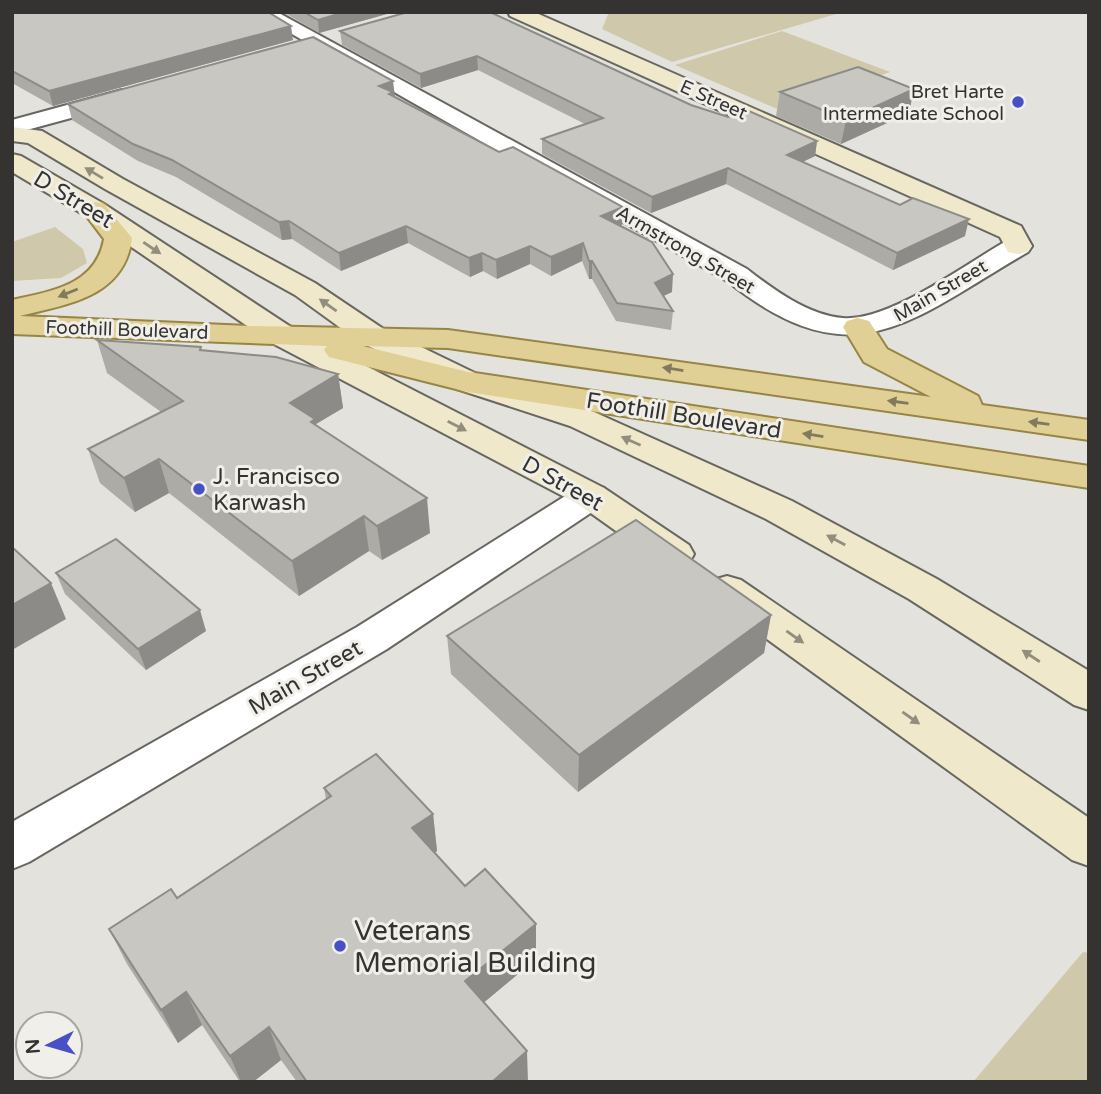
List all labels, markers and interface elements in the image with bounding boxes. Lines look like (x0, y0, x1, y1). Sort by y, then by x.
street label: E Street (677, 75, 751, 124)
place label: Bret Harte Intermediate School (823, 81, 1004, 125)
marker: Bret Harte Intermediate School (1010, 94, 1026, 110)
street label: D Street (28, 165, 119, 235)
one-way arrow (85, 166, 104, 179)
street label: Armstrong Street (612, 201, 759, 299)
one-way arrow (142, 242, 162, 255)
street label: Main Street (890, 255, 991, 327)
one-way arrow (58, 288, 79, 299)
one-way arrow (319, 298, 337, 312)
street label: Foothill Boulevard (45, 316, 209, 344)
one-way arrow (662, 363, 684, 374)
street label: Foothill Boulevard (584, 387, 783, 445)
one-way arrow (887, 397, 909, 408)
one-way arrow (1028, 417, 1050, 428)
one-way arrow (447, 421, 467, 432)
one-way arrow (802, 430, 824, 441)
one-way arrow (621, 435, 641, 447)
street label: D Street (517, 450, 608, 518)
place label: J. Francisco Karwash (213, 463, 340, 517)
marker: J. Francisco Karwash (191, 481, 207, 497)
one-way arrow (826, 534, 846, 546)
one-way arrow (786, 630, 804, 644)
street label: Main Street (244, 634, 368, 722)
one-way arrow (1022, 650, 1041, 663)
one-way arrow (902, 711, 920, 725)
place label: Veterans Memorial Building (354, 914, 596, 980)
marker: Veterans Memorial Building (332, 938, 348, 954)
north arrow (14, 1010, 84, 1080)
text: N (21, 1038, 45, 1055)

